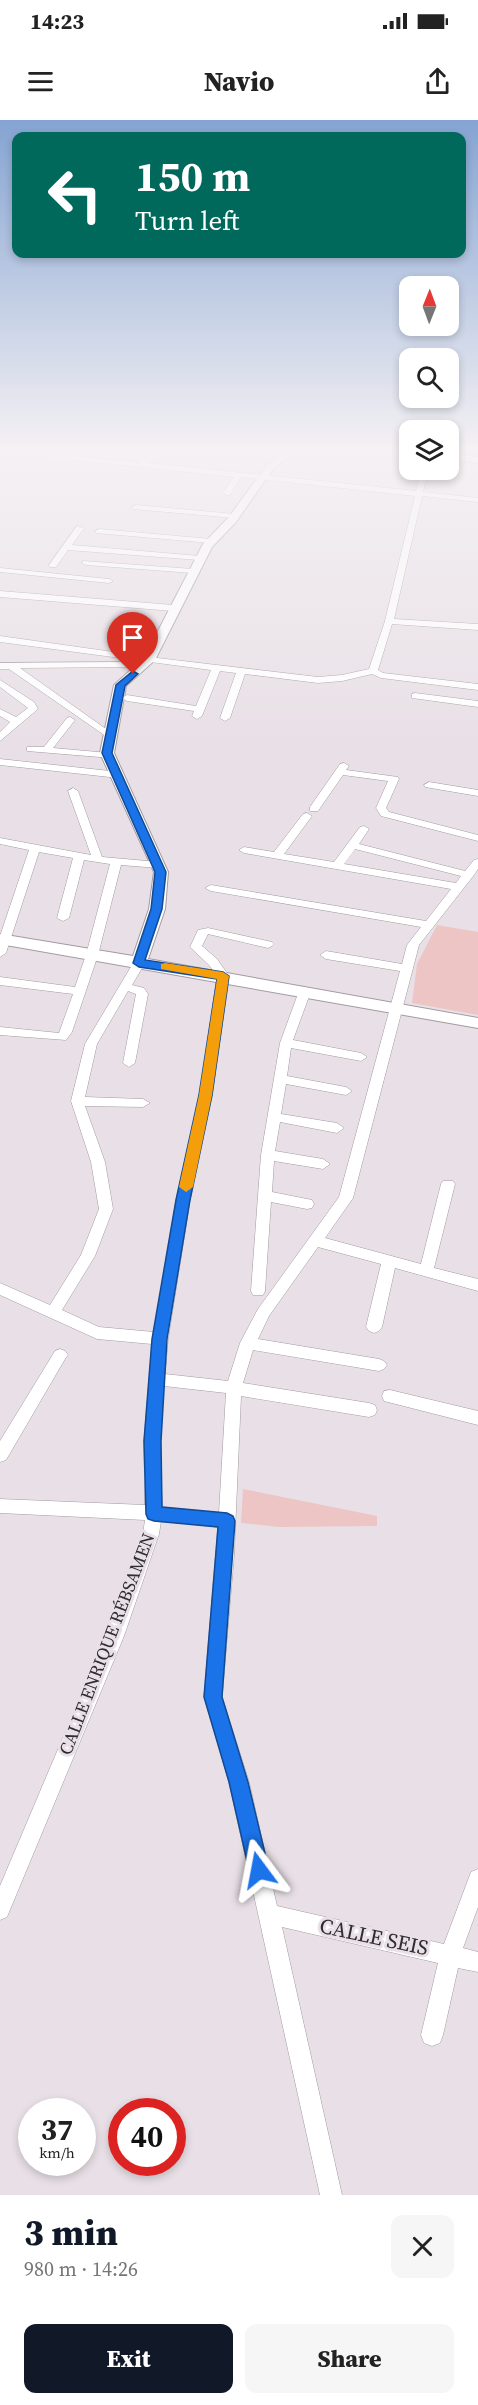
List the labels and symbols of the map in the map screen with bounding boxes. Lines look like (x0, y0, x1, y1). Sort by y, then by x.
north arrow (399, 276, 459, 336)
pin (107, 612, 158, 674)
street label: CALLE ENRIQUE RÉBSAMEN (53, 1529, 160, 1758)
position arrow (227, 1838, 291, 1902)
street label: CALLE SEIS (317, 1911, 431, 1962)
speed limit sign: 40 (108, 2098, 186, 2176)

